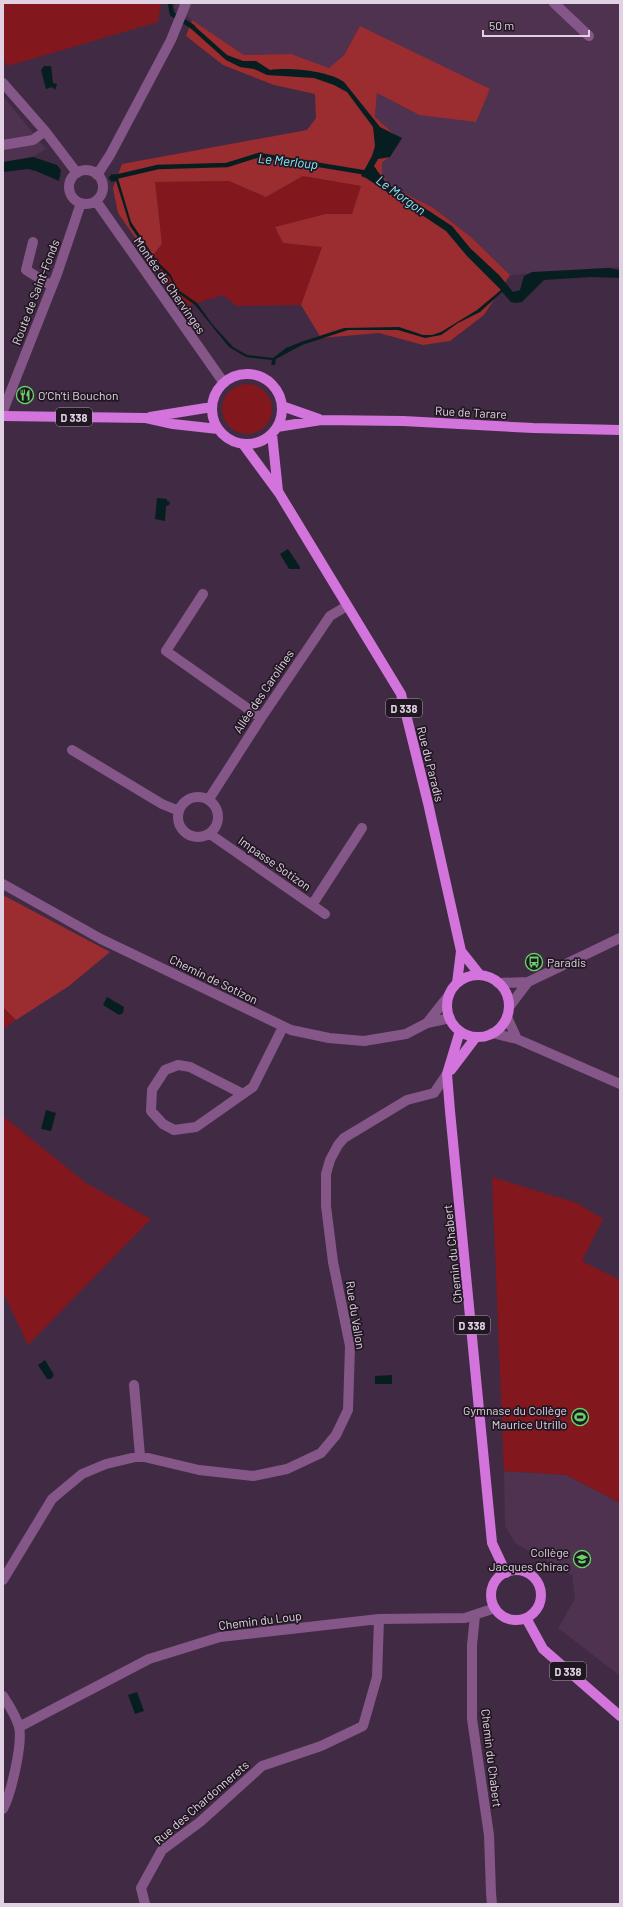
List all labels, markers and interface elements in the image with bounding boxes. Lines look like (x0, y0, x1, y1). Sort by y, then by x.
scale bar (483, 12, 589, 38)
text: 50 m (489, 18, 514, 32)
water label: Le Merloup (257, 150, 319, 172)
water label: Le Morgon (373, 172, 429, 218)
street label: Montée de Chervinges (131, 234, 209, 336)
street label: Route de Saint-Fonds (8, 237, 62, 347)
restaurant icon: O’Ch’ti Bouchon (15, 385, 35, 405)
place label: O’Ch’ti Bouchon (38, 388, 118, 402)
street label: Rue de Tarare (435, 403, 507, 421)
road number: D 338 (56, 408, 92, 426)
street label: Allée des Carolines (230, 647, 296, 735)
road number: D 338 (386, 699, 422, 717)
street label: Rue du Paradis (415, 725, 447, 803)
street label: Impasse Sotizon (236, 833, 314, 893)
street label: Chemin de Sotizon (168, 952, 260, 1006)
bus stop icon: Paradis (524, 952, 544, 972)
place label: Paradis (547, 955, 586, 969)
street label: Chemin du Chabert (440, 1204, 464, 1304)
street label: Rue du Vallon (344, 1280, 368, 1350)
road number: D 338 (454, 1316, 490, 1334)
place label: Gymnase du Collège Maurice Utrillo (463, 1403, 567, 1431)
sports icon: Gymnase du Collège Maurice Utrillo (570, 1407, 590, 1427)
place label: Collège Jacques Chirac (489, 1545, 569, 1573)
school or university icon: Collège Jacques Chirac (572, 1549, 592, 1569)
street label: Chemin du Loup (218, 1608, 302, 1632)
road number: D 338 (550, 1662, 586, 1680)
street label: Chemin du Chabert (479, 1708, 505, 1808)
street label: Rue des Chardonnerets (151, 1757, 251, 1847)

